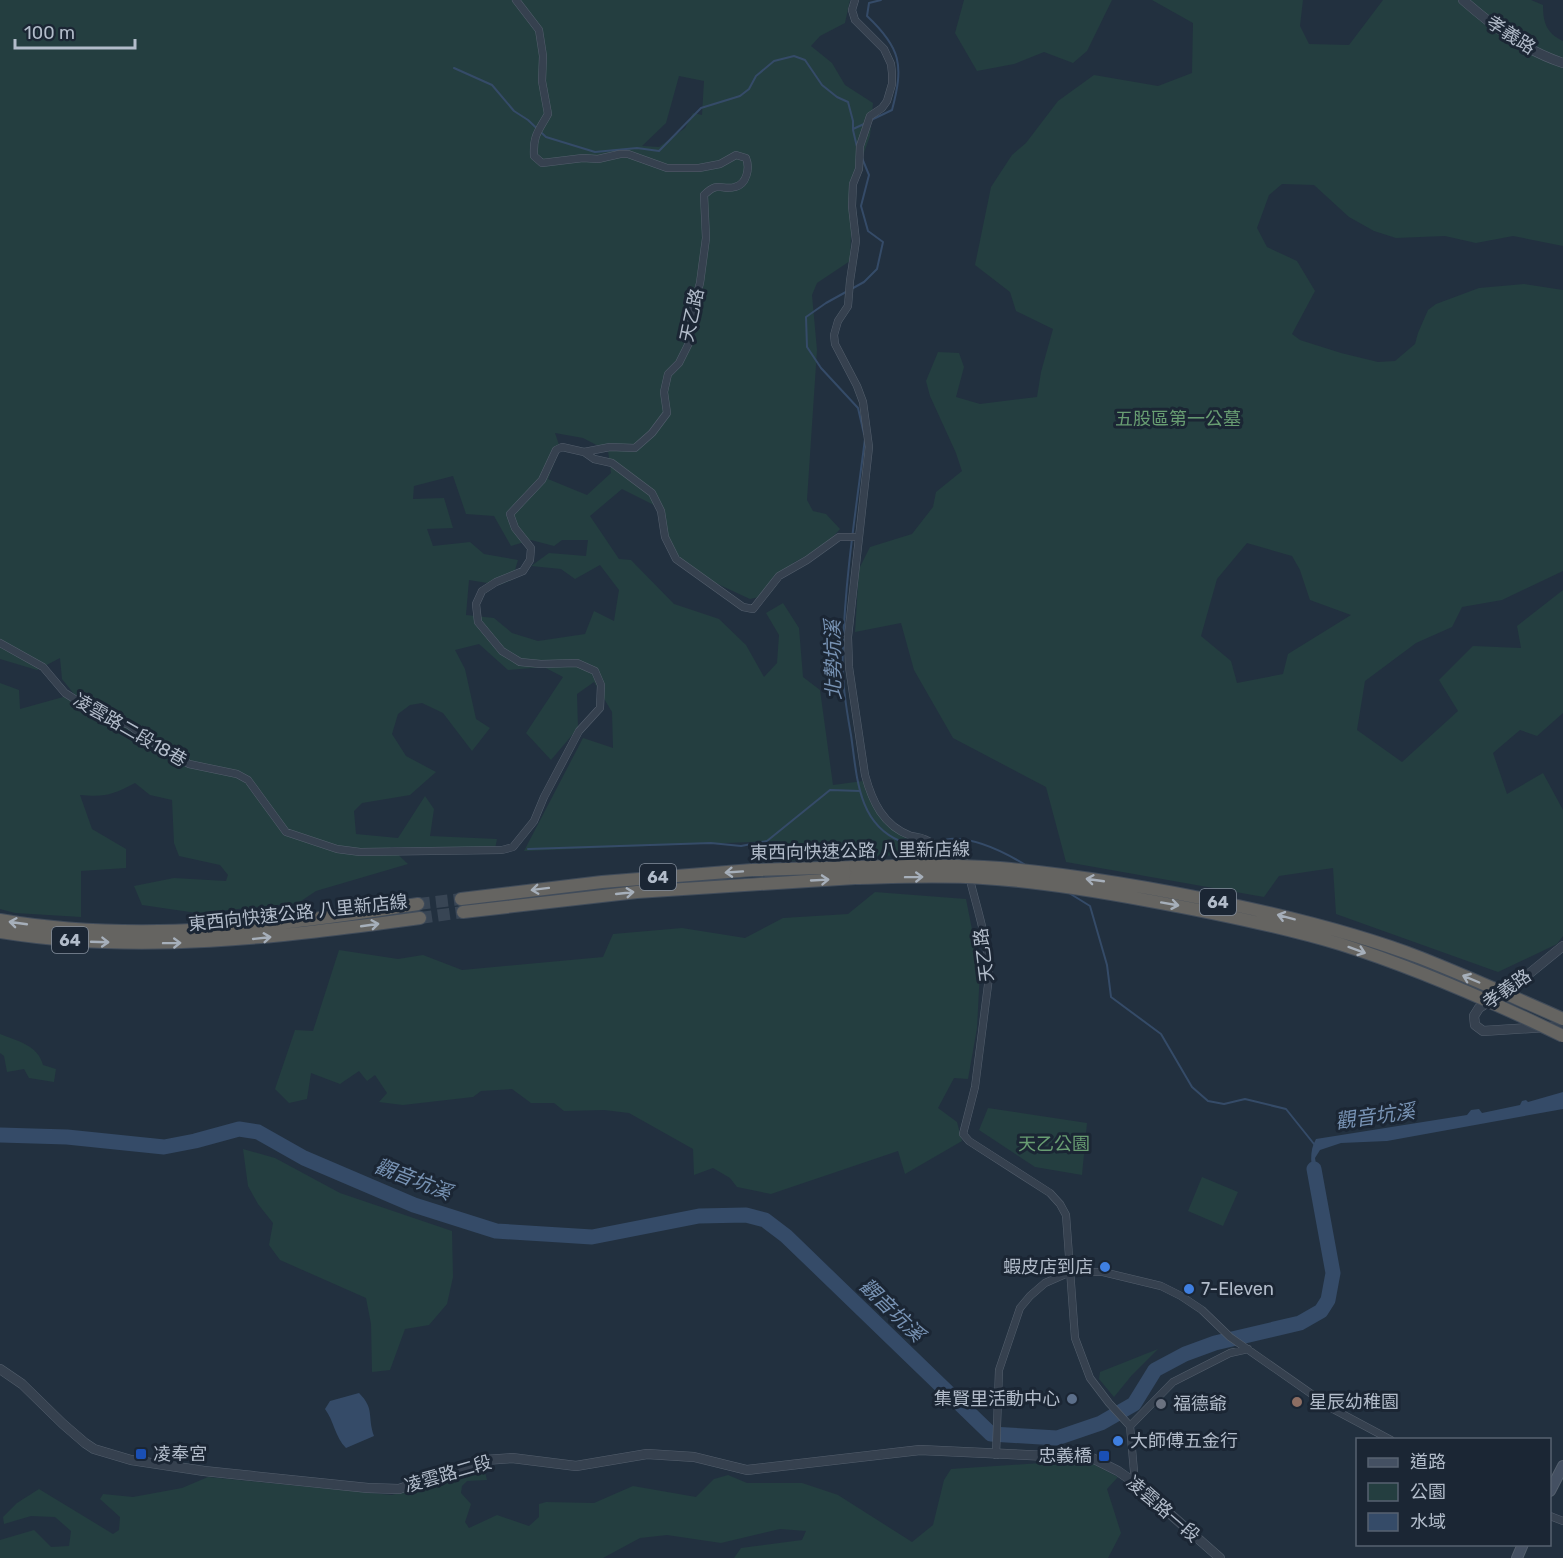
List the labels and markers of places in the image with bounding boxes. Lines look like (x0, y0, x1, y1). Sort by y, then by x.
place label: 蝦皮店到店 (1003, 1256, 1093, 1278)
marker: 蝦皮店到店 (1098, 1260, 1112, 1274)
place label: 7-Eleven (1201, 1278, 1274, 1300)
marker: 7-Eleven (1182, 1282, 1196, 1296)
place label: 集賢里活動中心 (934, 1388, 1060, 1410)
place label: 星辰幼稚園 (1309, 1391, 1399, 1413)
marker: 集賢里活動中心 (1065, 1392, 1079, 1406)
place label: 福德爺 (1173, 1393, 1227, 1415)
marker: 星辰幼稚園 (1290, 1395, 1304, 1409)
marker: 福德爺 (1154, 1397, 1168, 1411)
place label: 大師傅五金行 (1130, 1430, 1238, 1452)
marker: 大師傅五金行 (1111, 1434, 1125, 1448)
place label: 凌奉宮 (153, 1443, 207, 1465)
place label: 忠義橋 (1038, 1445, 1092, 1467)
marker: 凌奉宮 (134, 1447, 148, 1461)
marker: 忠義橋 (1097, 1449, 1111, 1463)

